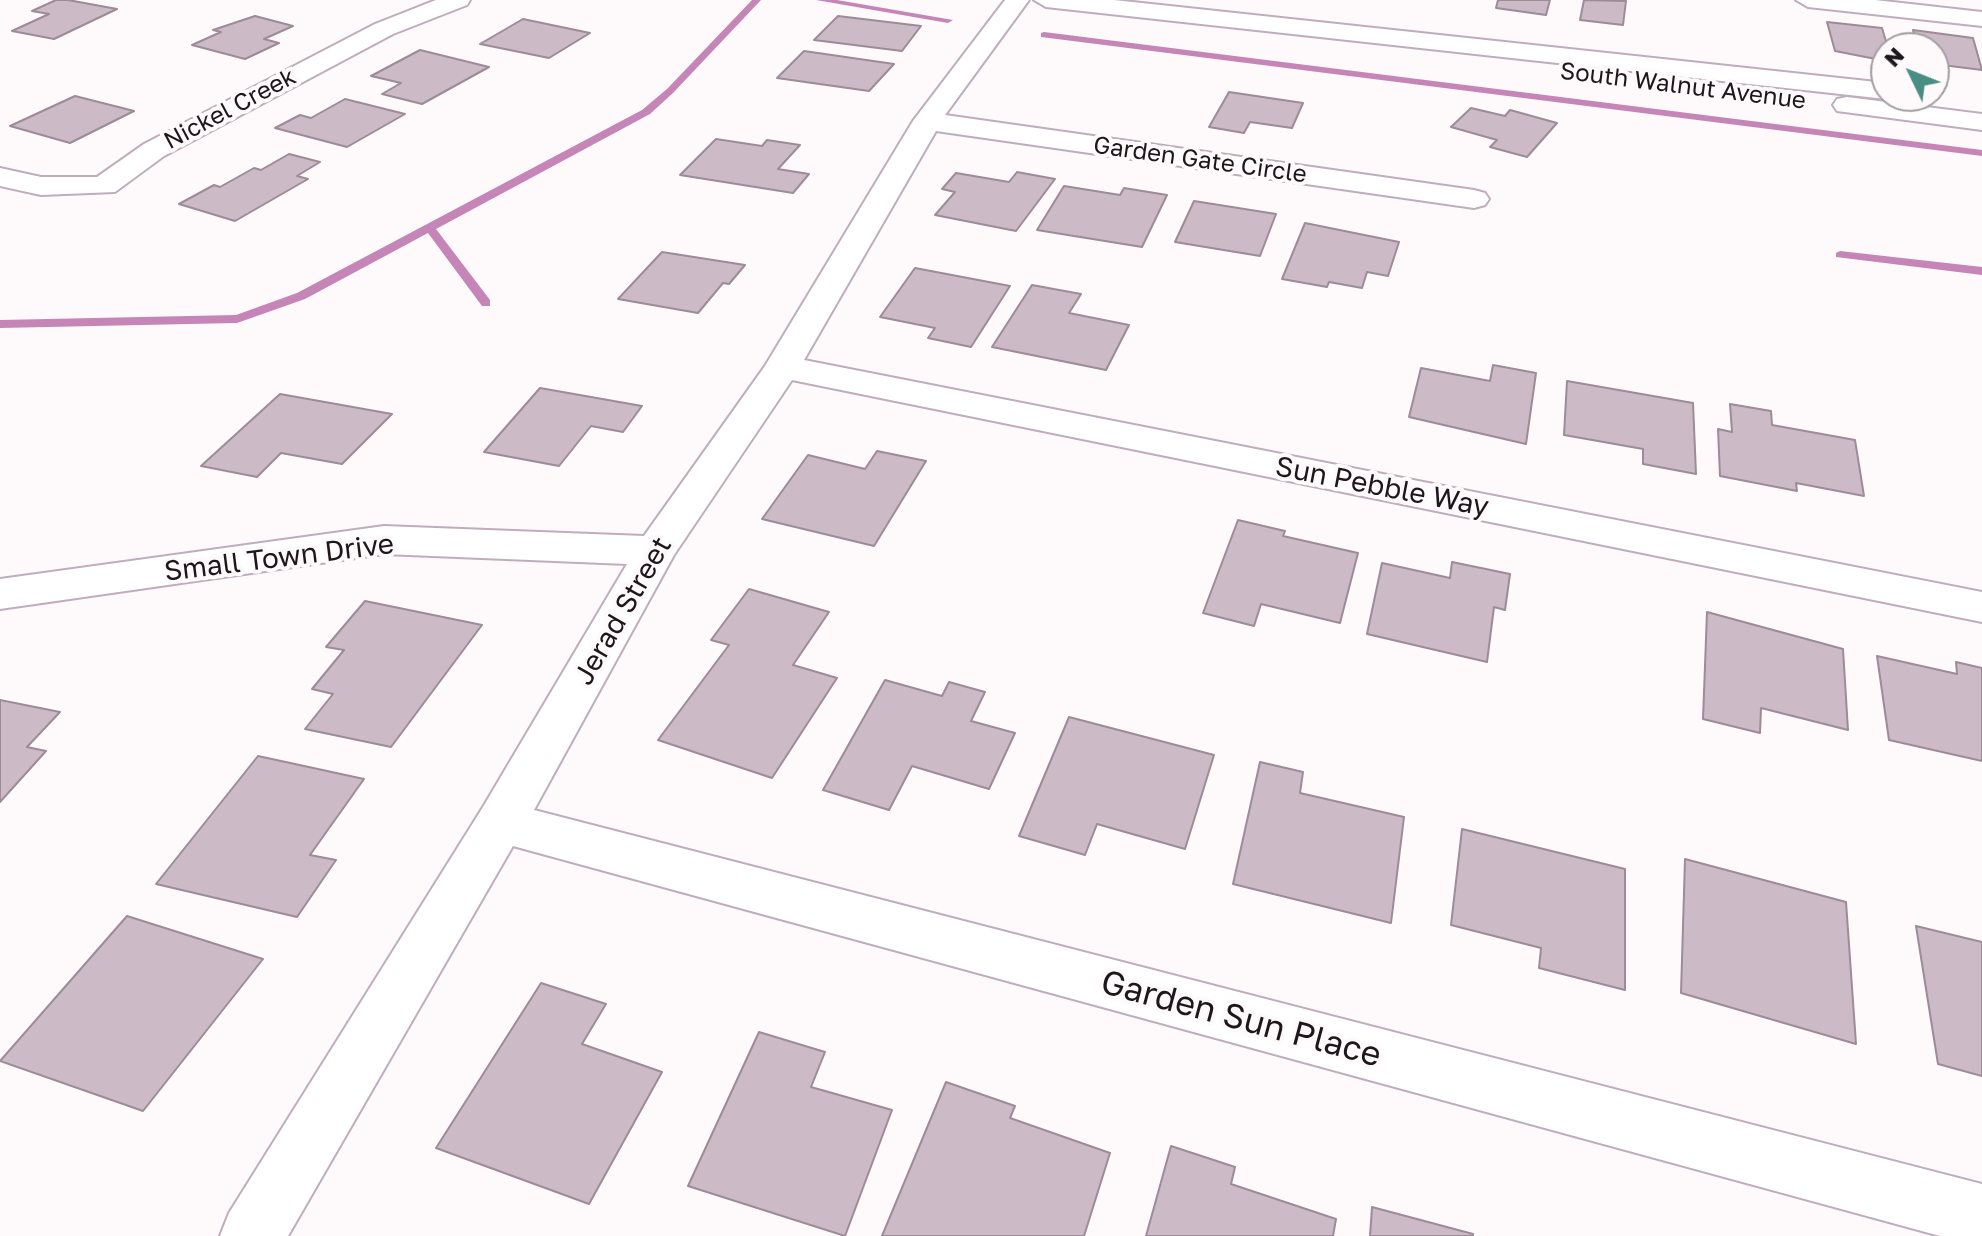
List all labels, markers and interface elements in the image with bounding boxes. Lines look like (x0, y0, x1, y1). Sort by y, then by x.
north arrow (1870, 32, 1950, 112)
text: N (1878, 41, 1909, 72)
street label: South Walnut Avenue (1558, 57, 1808, 115)
street label: Nickel Creek (159, 62, 301, 156)
street label: Garden Gate Circle (1091, 131, 1309, 189)
street label: Sun Pebble Way (1273, 450, 1491, 524)
street label: Small Town Drive (162, 527, 396, 589)
street label: Jerad Street (567, 531, 679, 691)
street label: Garden Sun Place (1096, 962, 1386, 1076)

